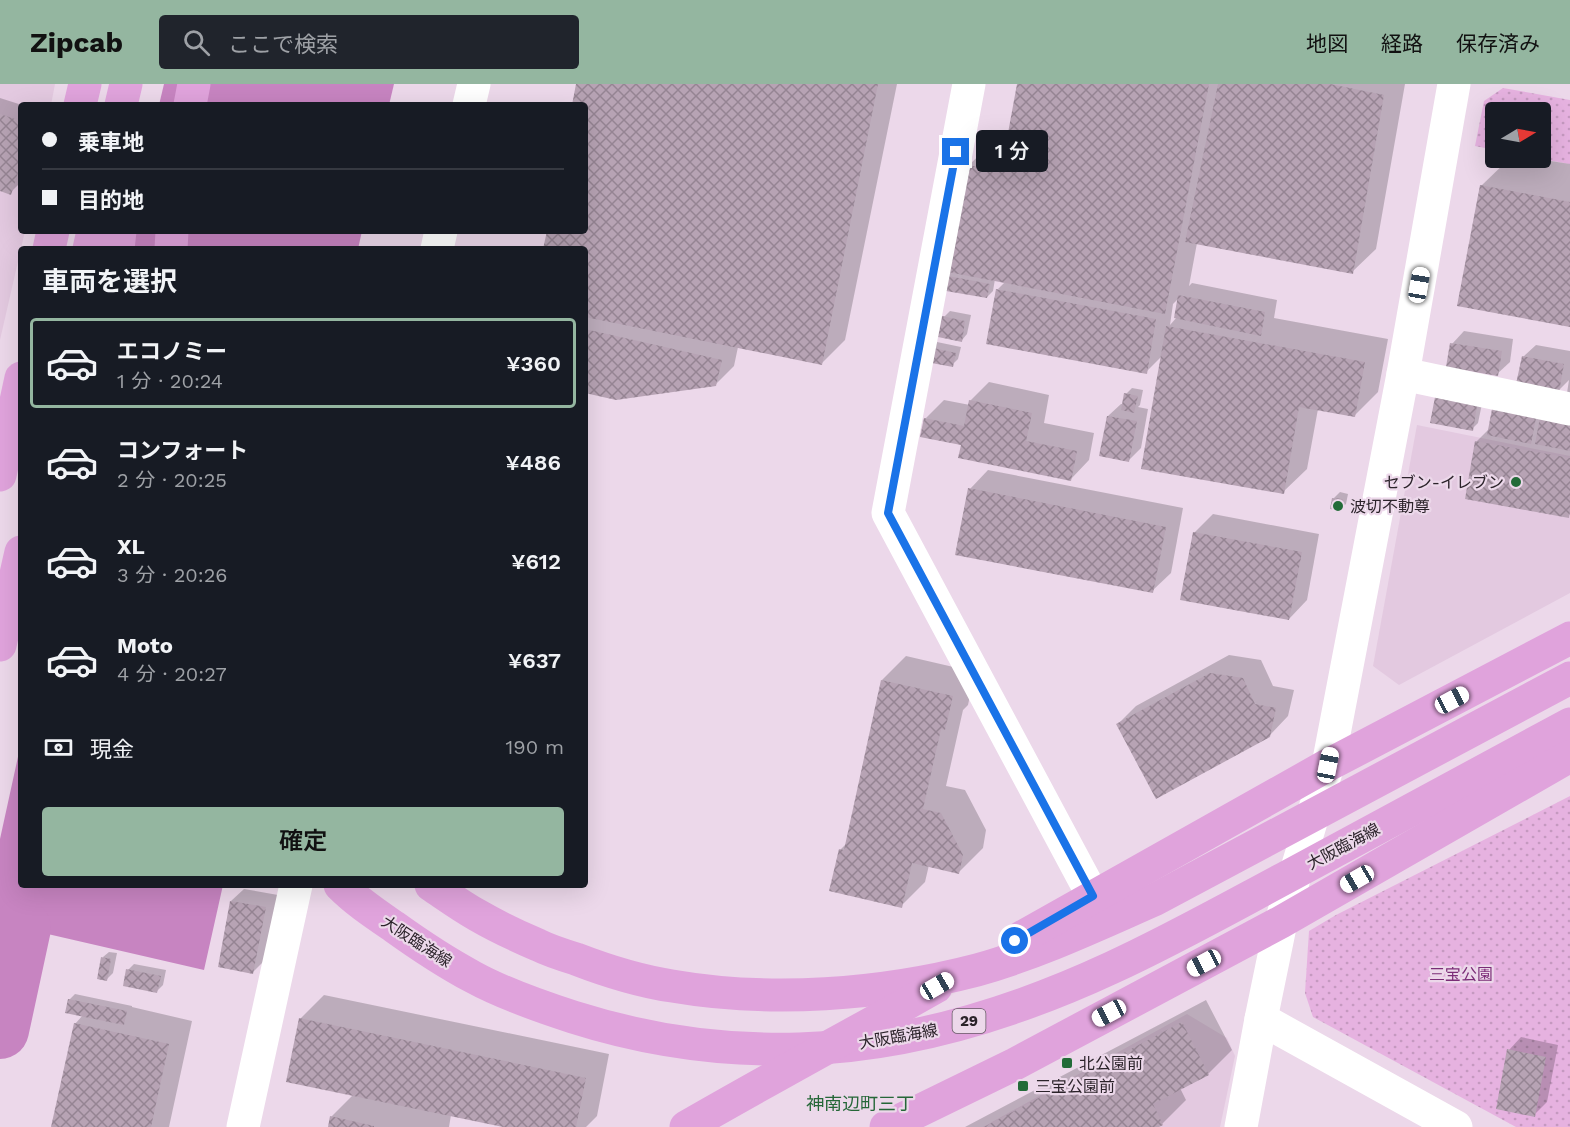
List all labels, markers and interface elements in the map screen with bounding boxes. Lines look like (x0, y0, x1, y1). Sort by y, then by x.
search box (159, 15, 579, 69)
text: Zipcab (30, 26, 123, 59)
icon: search (180, 26, 213, 59)
text: 地図 (1306, 31, 1348, 56)
text: 経路 (1381, 31, 1423, 56)
text: 保存済み (1456, 31, 1540, 56)
text: ここで検索 (228, 32, 338, 57)
north arrow (1485, 102, 1551, 168)
map controls (1485, 102, 1551, 168)
text: 乗車地 (78, 130, 144, 155)
callout: 1 分 (977, 131, 1049, 173)
route end (942, 138, 969, 165)
text: 1 分 (995, 139, 1029, 163)
text: 目的地 (78, 188, 144, 213)
text: 車両を選択 (42, 266, 177, 298)
car (1407, 266, 1431, 304)
icon: car (45, 336, 99, 390)
text: エコノミー (117, 339, 227, 364)
text: ¥360 (506, 351, 561, 376)
text: 1 分 · 20:24 (117, 369, 223, 393)
icon: car (45, 435, 99, 489)
text: コンフォート (117, 438, 248, 463)
text: ¥486 (506, 450, 561, 475)
text: 2 分 · 20:25 (117, 468, 227, 492)
place label: セブン-イレブン (1384, 473, 1504, 492)
marker: セブン-イレブン (1509, 475, 1523, 489)
place label: 波切不動尊 (1350, 497, 1430, 516)
marker: 波切不動尊 (1331, 499, 1345, 513)
icon: car (45, 534, 99, 588)
text: XL (117, 534, 145, 559)
text: ¥612 (511, 549, 561, 574)
text: 3 分 · 20:26 (117, 563, 227, 587)
icon: car (45, 633, 99, 687)
text: Moto (117, 633, 173, 658)
text: ¥637 (508, 648, 561, 673)
text: 4 分 · 20:27 (117, 662, 227, 686)
car (1432, 684, 1472, 716)
icon: cash (42, 731, 75, 764)
text: 190 m (506, 735, 564, 759)
text: 現金 (90, 737, 134, 762)
car (1316, 746, 1340, 784)
button: 確定 (42, 807, 564, 876)
street label: 大阪臨海線 (1303, 819, 1383, 874)
car (1337, 862, 1377, 896)
street label: 大阪臨海線 (378, 912, 455, 971)
route start (1001, 927, 1028, 954)
car (1184, 947, 1224, 979)
park label: 三宝公園 (1429, 965, 1493, 984)
car (917, 969, 957, 1003)
car (1089, 997, 1129, 1029)
road number: 29 (952, 1009, 986, 1033)
street label: 大阪臨海線 (857, 1020, 939, 1053)
place label: 北公園前 (1079, 1054, 1143, 1073)
marker: 北公園前 (1060, 1056, 1074, 1070)
place label: 三宝公園前 (1035, 1077, 1115, 1096)
marker: 三宝公園前 (1016, 1079, 1030, 1093)
district label: 神南辺町三丁 (806, 1093, 914, 1114)

